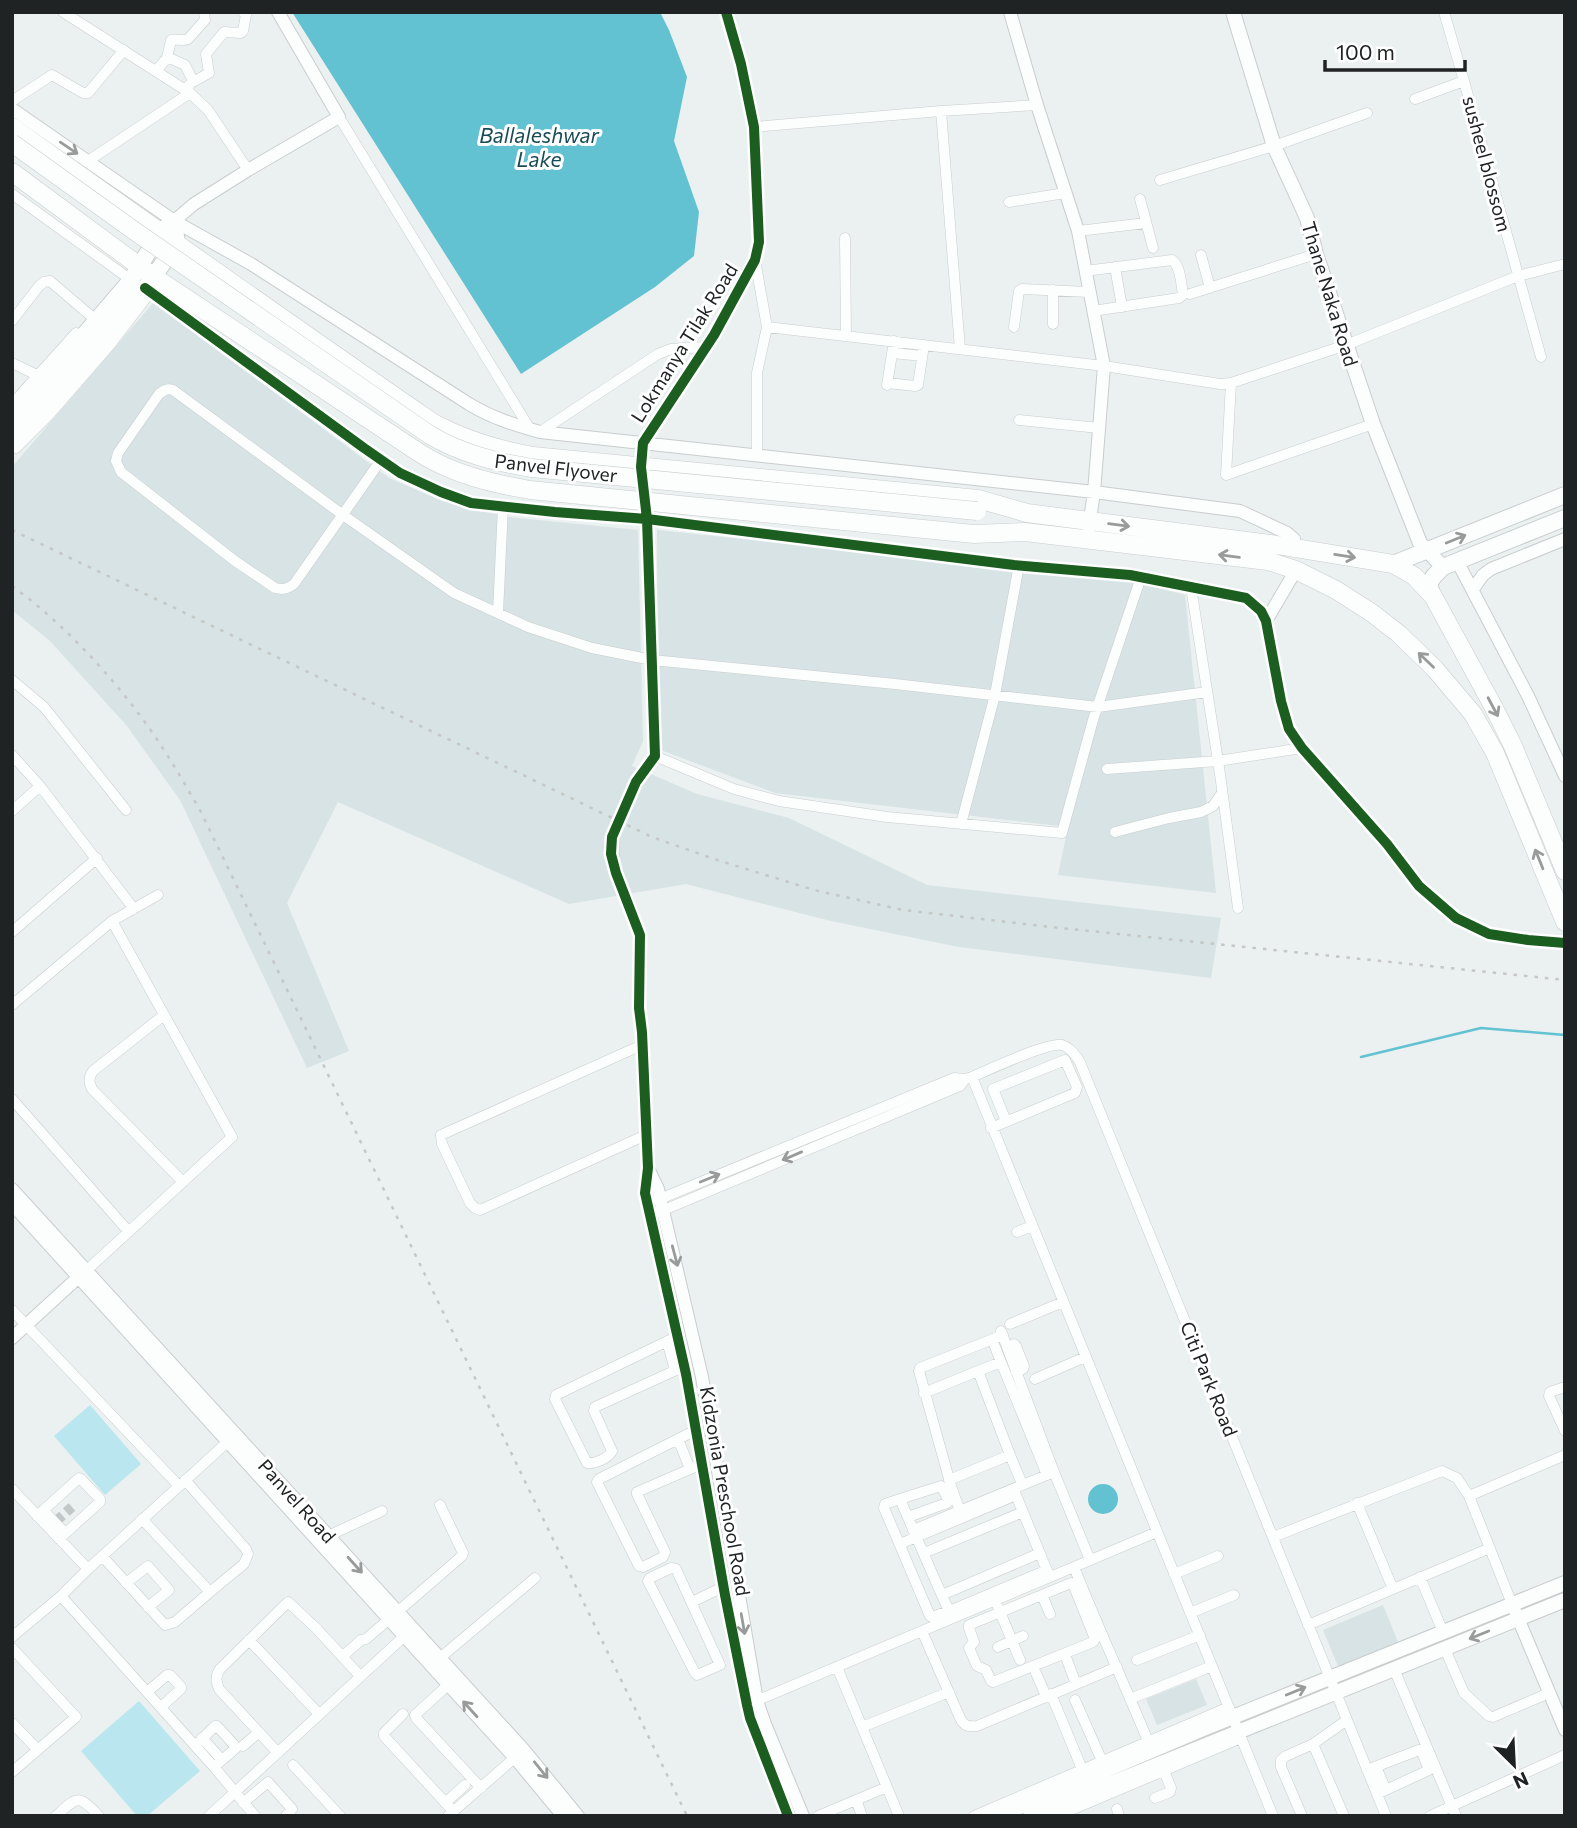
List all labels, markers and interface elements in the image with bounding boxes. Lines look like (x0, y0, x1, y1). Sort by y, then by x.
scale bar (1325, 28, 1465, 72)
text: 100 m (1336, 39, 1395, 64)
street label: susheel blossom (1458, 93, 1517, 234)
water label: Ballaleshwar Lake (479, 122, 599, 171)
one-way arrow (59, 141, 78, 155)
street label: Thane Naka Road (1298, 219, 1363, 369)
street label: Lokmanya Tilak Road (625, 259, 742, 426)
street label: Panvel Flyover (493, 449, 619, 487)
one-way arrow (1107, 519, 1130, 532)
one-way arrow (1445, 531, 1466, 544)
one-way arrow (1218, 550, 1241, 563)
one-way arrow (1333, 550, 1356, 563)
one-way arrow (1418, 651, 1435, 668)
one-way arrow (1487, 696, 1501, 717)
one-way arrow (1531, 849, 1544, 870)
one-way arrow (781, 1151, 803, 1164)
one-way arrow (699, 1171, 721, 1184)
one-way arrow (669, 1245, 682, 1267)
street label: Citi Park Road (1176, 1318, 1243, 1440)
street label: Kidzonia Preschool Road (696, 1384, 755, 1597)
street label: Panvel Road (254, 1454, 341, 1547)
one-way arrow (347, 1556, 364, 1573)
one-way arrow (737, 1612, 751, 1635)
one-way arrow (1468, 1629, 1490, 1642)
one-way arrow (1285, 1684, 1307, 1697)
one-way arrow (462, 1700, 478, 1718)
north arrow (1479, 1730, 1549, 1800)
one-way arrow (533, 1761, 548, 1779)
text: N (1510, 1768, 1532, 1794)

